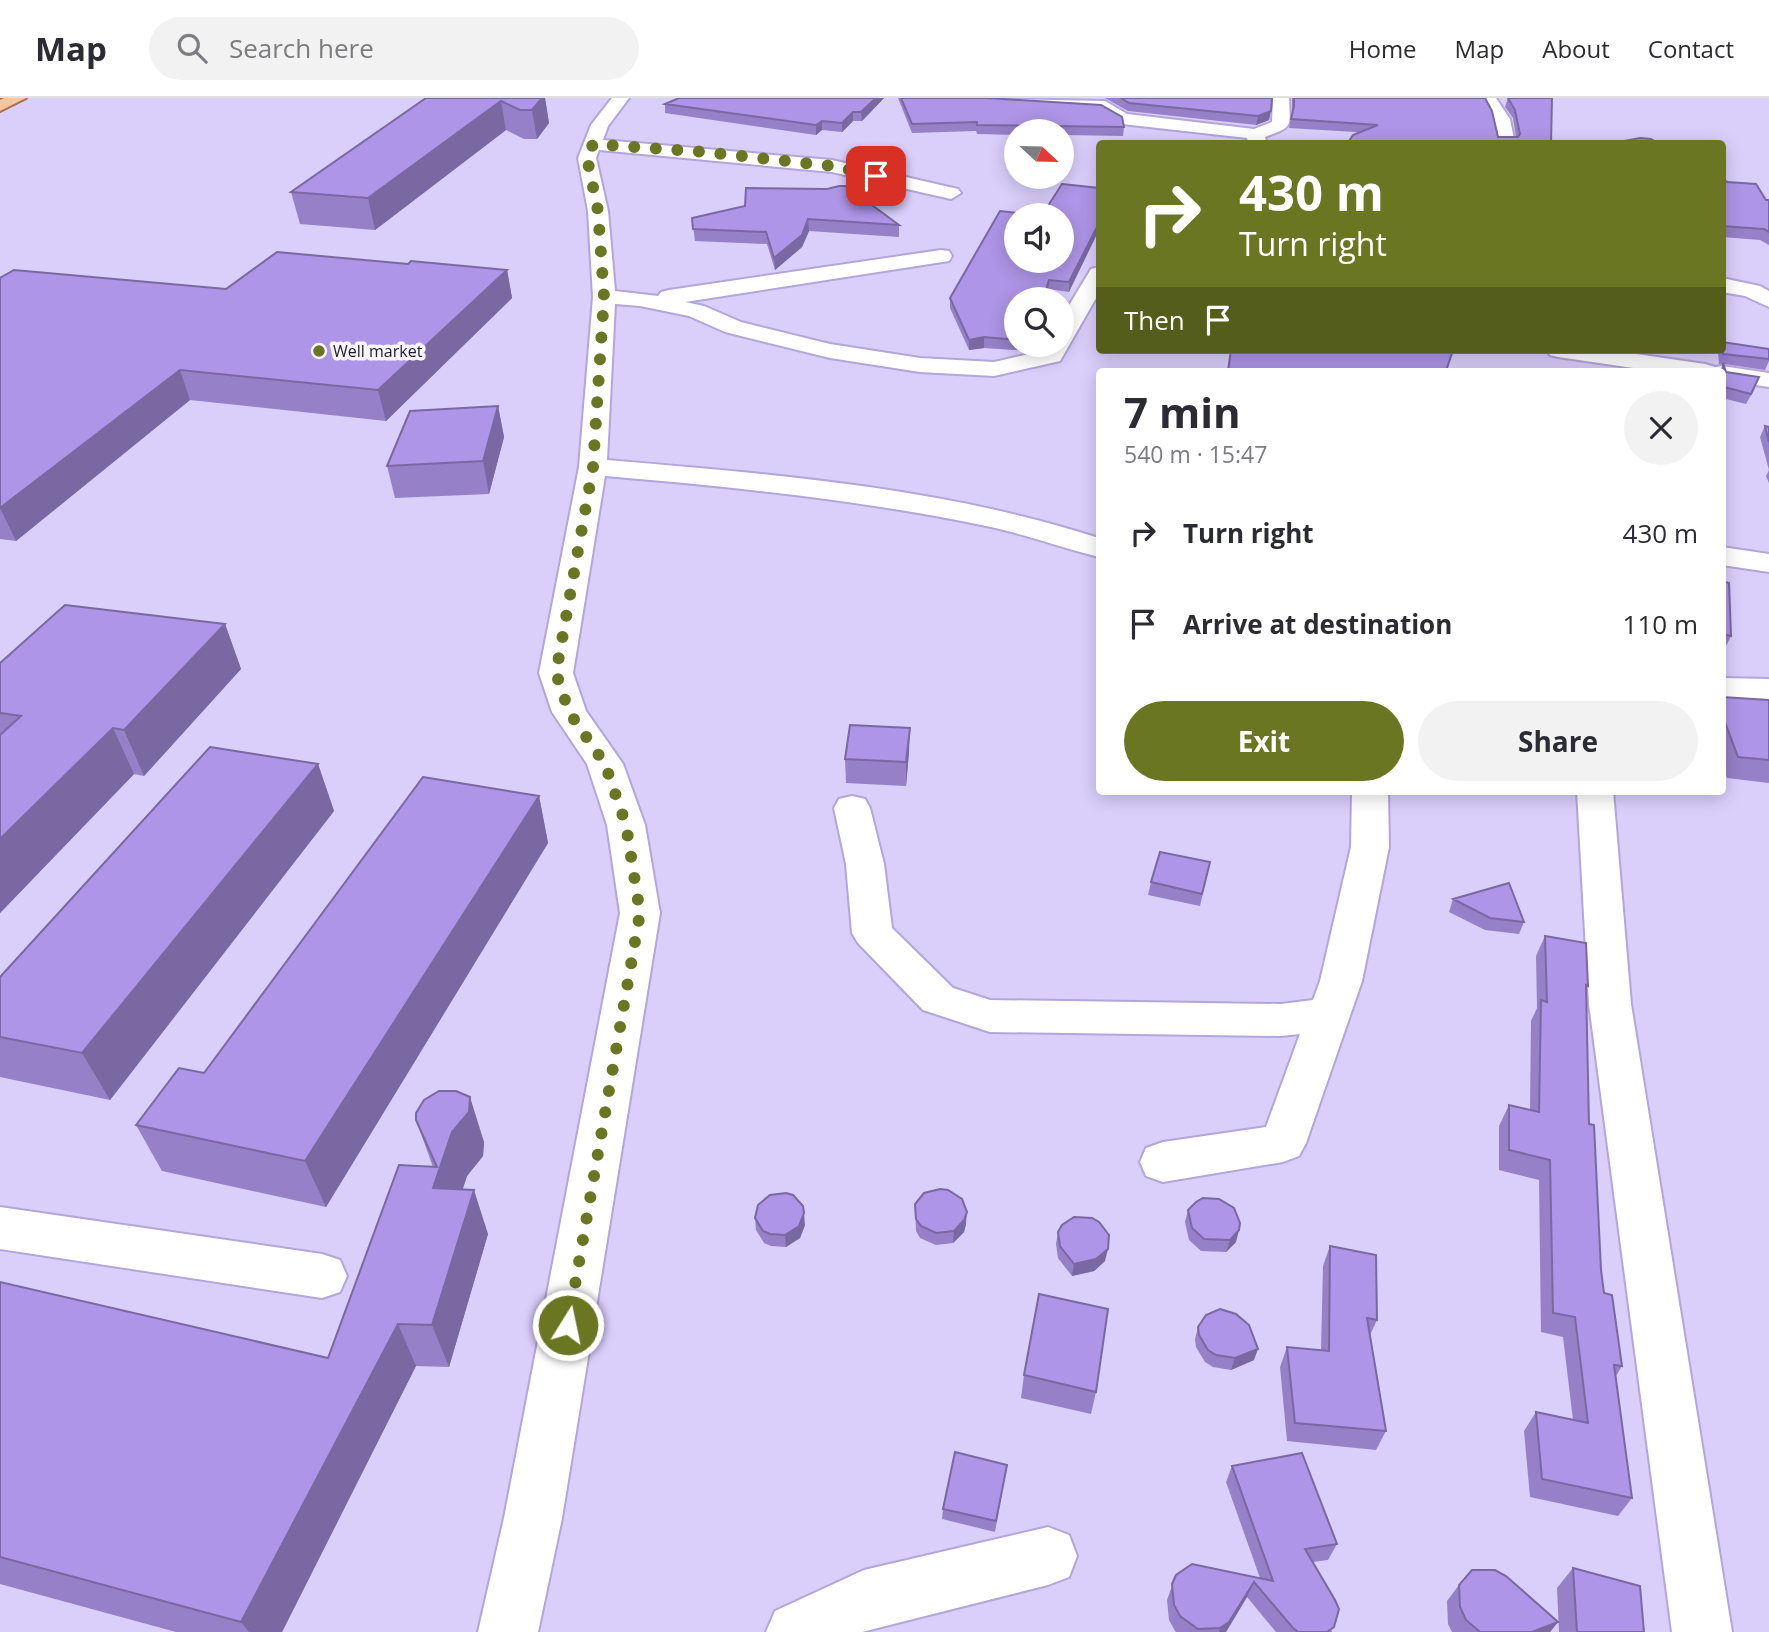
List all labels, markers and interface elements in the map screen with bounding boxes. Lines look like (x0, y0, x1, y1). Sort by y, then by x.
search box (149, 17, 639, 80)
text: Map (35, 26, 107, 71)
icon: search (173, 29, 211, 67)
text: Search here (229, 30, 374, 66)
text: Home (1349, 32, 1417, 65)
text: Map (1455, 32, 1504, 65)
text: About (1542, 32, 1610, 65)
text: Contact (1648, 32, 1734, 65)
north arrow (1004, 119, 1074, 189)
map controls (1004, 119, 1074, 357)
pin (846, 146, 906, 206)
icon: arrive (857, 157, 895, 195)
text: 430 m (1239, 159, 1384, 225)
icon: right (1124, 168, 1215, 259)
button: sound (1004, 203, 1074, 273)
text: Turn right (1239, 222, 1387, 265)
button: search (1004, 287, 1074, 357)
icon: arrive (1199, 301, 1237, 339)
text: Then (1124, 302, 1185, 338)
place label: Well market (333, 340, 423, 362)
marker: Well market (311, 343, 327, 359)
text: 7 min (1124, 383, 1241, 440)
button: close (1624, 391, 1698, 465)
text: 540 m · 15:47 (1124, 438, 1267, 470)
icon: right (1124, 514, 1162, 552)
text: Turn right (1183, 515, 1314, 551)
text: 430 m (1623, 515, 1698, 551)
icon: arrive (1124, 605, 1162, 643)
text: Arrive at destination (1183, 606, 1452, 642)
text: 110 m (1623, 606, 1698, 642)
button: Exit (1124, 701, 1404, 781)
button: Share (1418, 701, 1698, 781)
position arrow (531, 1288, 605, 1362)

